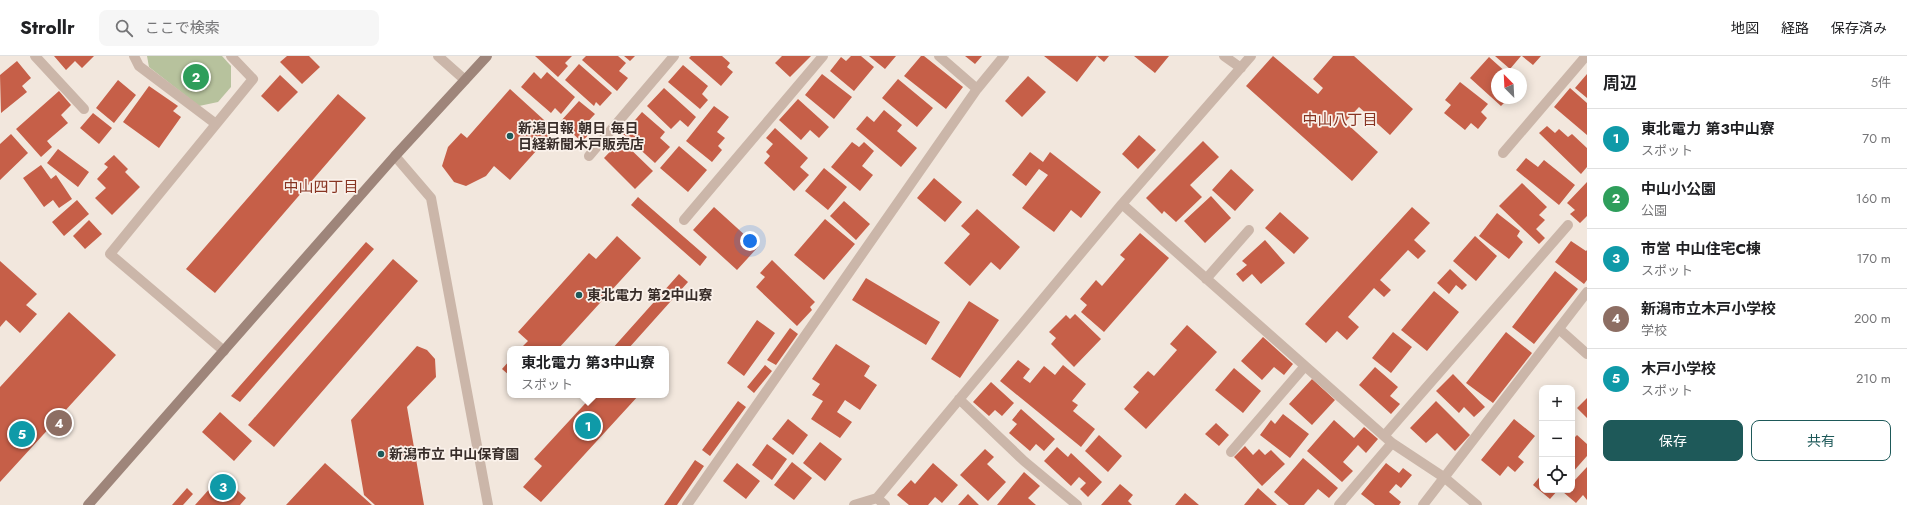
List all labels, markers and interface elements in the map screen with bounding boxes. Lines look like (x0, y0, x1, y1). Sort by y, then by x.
search box (99, 10, 379, 46)
text: Strollr (20, 14, 75, 41)
icon: search (113, 17, 135, 39)
text: ここで検索 (145, 17, 220, 39)
text: 地図 (1731, 18, 1759, 38)
text: 経路 (1781, 18, 1809, 38)
text: 保存済み (1831, 18, 1887, 38)
pin: 2 (183, 62, 209, 92)
north arrow (1491, 68, 1527, 104)
text: 周辺 (1603, 71, 1637, 95)
text: 5件 (1871, 73, 1891, 92)
district label: 中山八丁目 (1302, 109, 1378, 131)
place label: 新潟日報 朝日 毎日 日経新聞木戸販売店 (518, 118, 644, 154)
text: 東北電力 第3中山寮 (1641, 118, 1775, 140)
text: 1 (1613, 129, 1619, 148)
text: 70 m (1862, 129, 1891, 148)
marker: 新潟日報 朝日 毎日 日経新聞木戸販売店 (505, 131, 515, 141)
text: スポット (1641, 141, 1693, 160)
district label: 中山四丁目 (283, 176, 359, 198)
text: 中山小公園 (1641, 178, 1716, 200)
text: 2 (1612, 189, 1620, 208)
text: 160 m (1856, 189, 1891, 208)
text: 公園 (1641, 201, 1667, 220)
your location (740, 231, 760, 251)
text: 市営 中山住宅C棟 (1641, 238, 1761, 260)
text: 3 (1612, 249, 1620, 268)
text: 170 m (1856, 249, 1891, 268)
text: スポット (1641, 261, 1693, 280)
place label: 東北電力 第2中山寮 (587, 285, 712, 305)
marker: 東北電力 第2中山寮 (574, 290, 584, 300)
text: 新潟市立木戸小学校 (1641, 298, 1776, 320)
text: 4 (1611, 309, 1621, 328)
text: 200 m (1854, 309, 1891, 328)
text: 学校 (1641, 321, 1667, 340)
popup (507, 346, 669, 398)
text: 東北電力 第3中山寮 (521, 352, 655, 374)
text: 木戸小学校 (1641, 358, 1716, 380)
text: 5 (1612, 369, 1620, 388)
text: 210 m (1856, 369, 1891, 388)
text: スポット (521, 375, 573, 394)
text: スポット (1641, 381, 1693, 400)
map controls (1539, 385, 1575, 493)
button: + (1539, 385, 1575, 421)
pin: 4 (46, 408, 72, 438)
pin: 1 (575, 411, 601, 441)
pin: 5 (9, 419, 35, 449)
button: 保存 (1603, 420, 1743, 461)
button: 共有 (1751, 420, 1891, 461)
button: − (1539, 421, 1575, 457)
place label: 新潟市立 中山保育園 (389, 444, 519, 464)
marker: 新潟市立 中山保育園 (376, 449, 386, 459)
button: locate (1539, 457, 1575, 493)
pin: 3 (210, 472, 236, 502)

